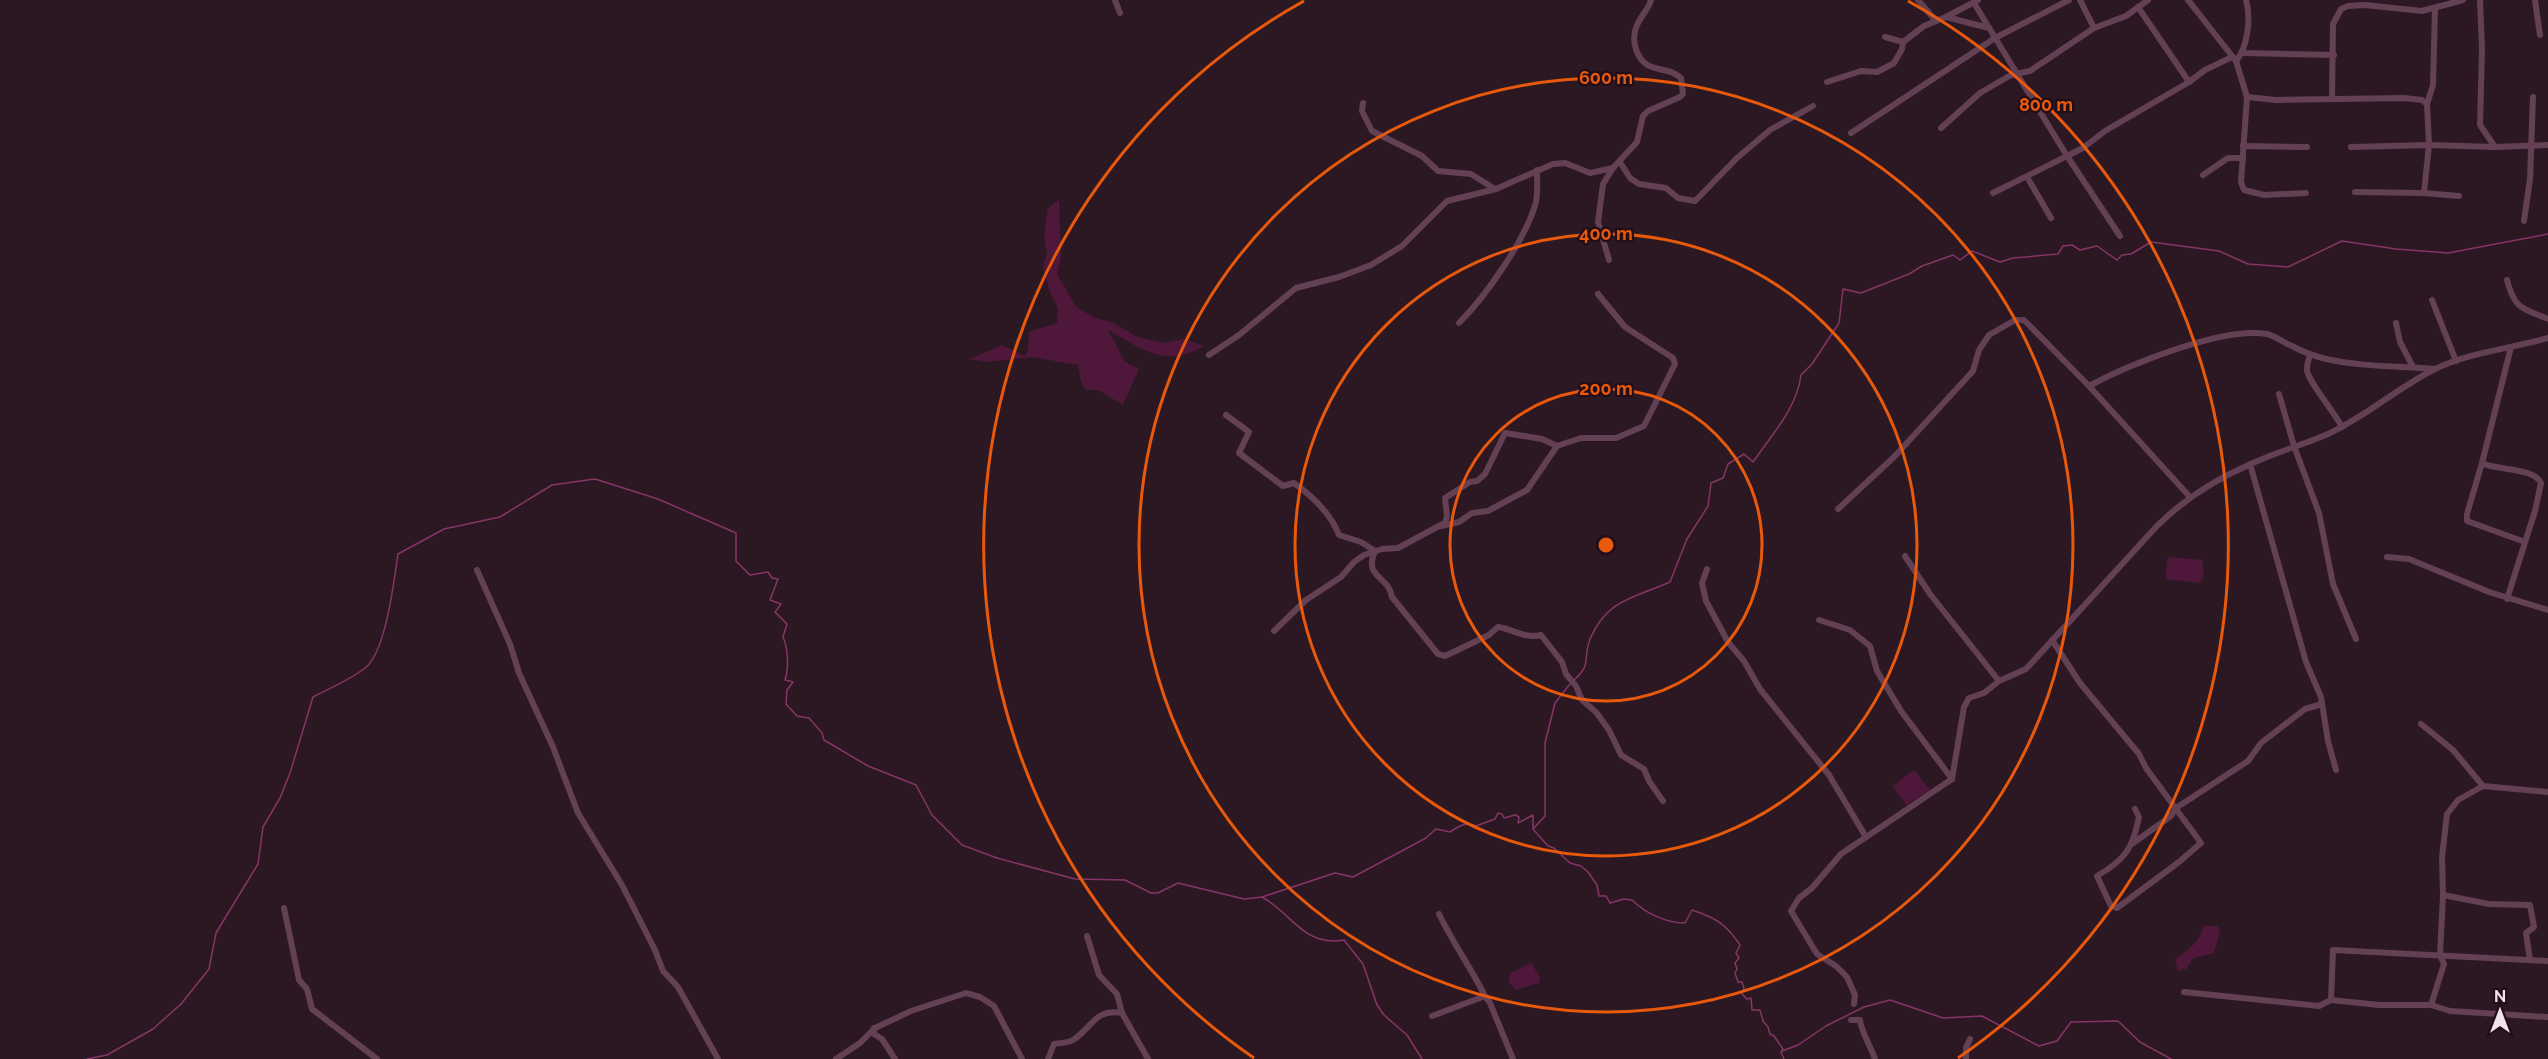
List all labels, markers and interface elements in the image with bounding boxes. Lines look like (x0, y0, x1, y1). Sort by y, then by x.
text: 600 m (1579, 67, 1633, 88)
text: 800 m (2019, 94, 2073, 115)
text: 400 m (1579, 223, 1633, 244)
text: 200 m (1579, 378, 1633, 399)
centre of rings (1596, 535, 1616, 555)
north arrow (2470, 981, 2530, 1041)
text: N (2494, 987, 2506, 1006)

